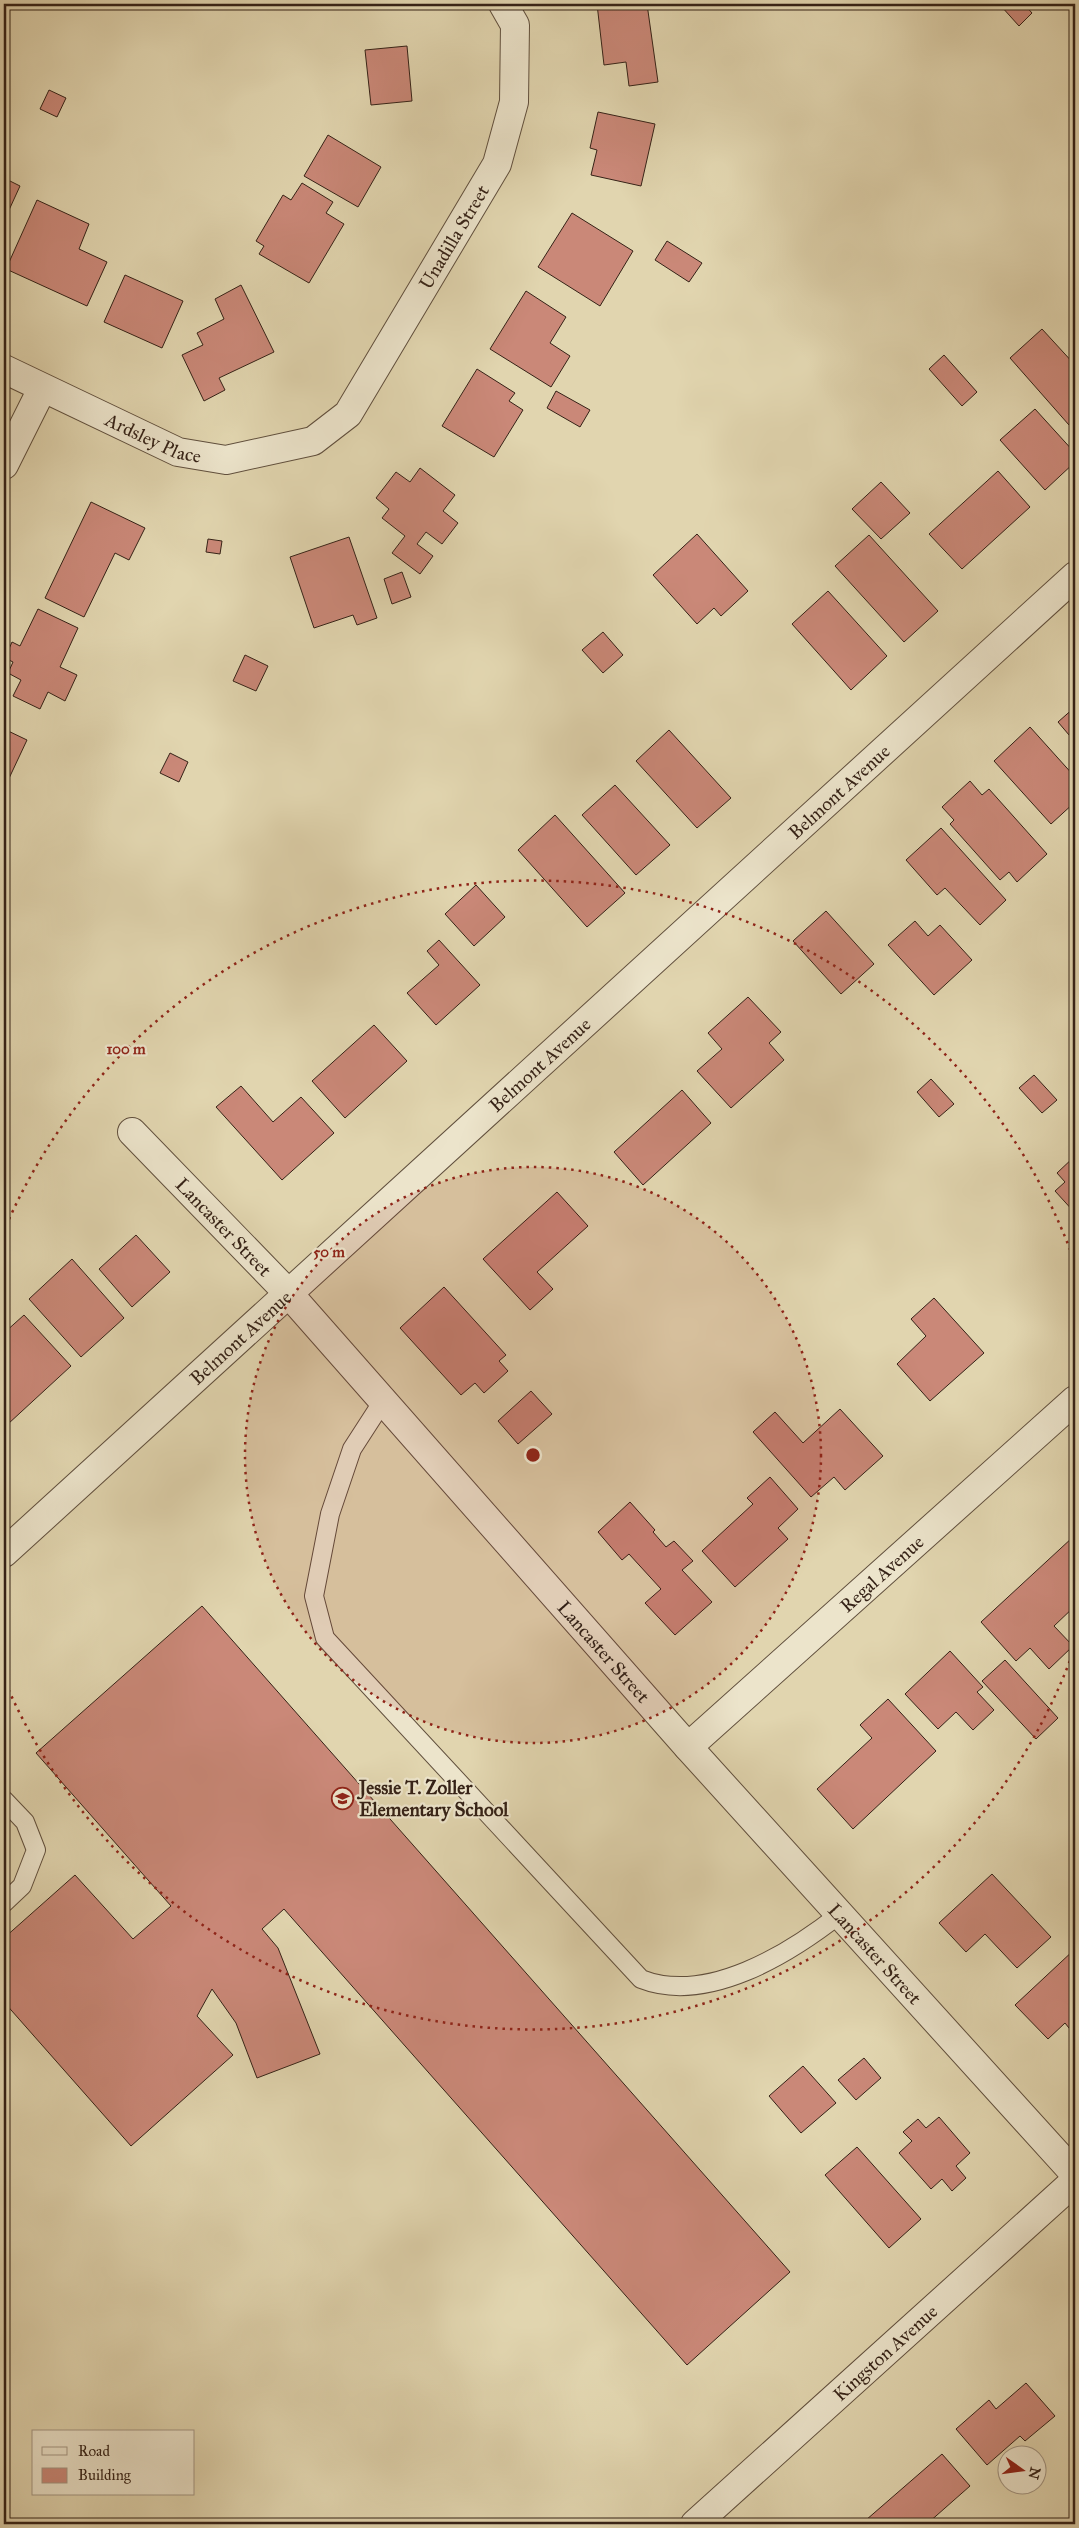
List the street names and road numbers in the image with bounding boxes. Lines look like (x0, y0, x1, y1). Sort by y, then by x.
street label: Unadilla Street (414, 180, 494, 293)
street label: Ardsley Place (101, 407, 203, 467)
street label: Belmont Avenue (783, 739, 894, 844)
street label: Belmont Avenue (484, 1012, 595, 1116)
street label: Lancaster Street (171, 1173, 277, 1281)
street label: Belmont Avenue (185, 1285, 296, 1389)
street label: Regal Avenue (835, 1530, 928, 1617)
street label: Lancaster Street (553, 1596, 655, 1708)
street label: Lancaster Street (824, 1898, 927, 2009)
street label: Kingston Avenue (828, 2299, 942, 2405)

